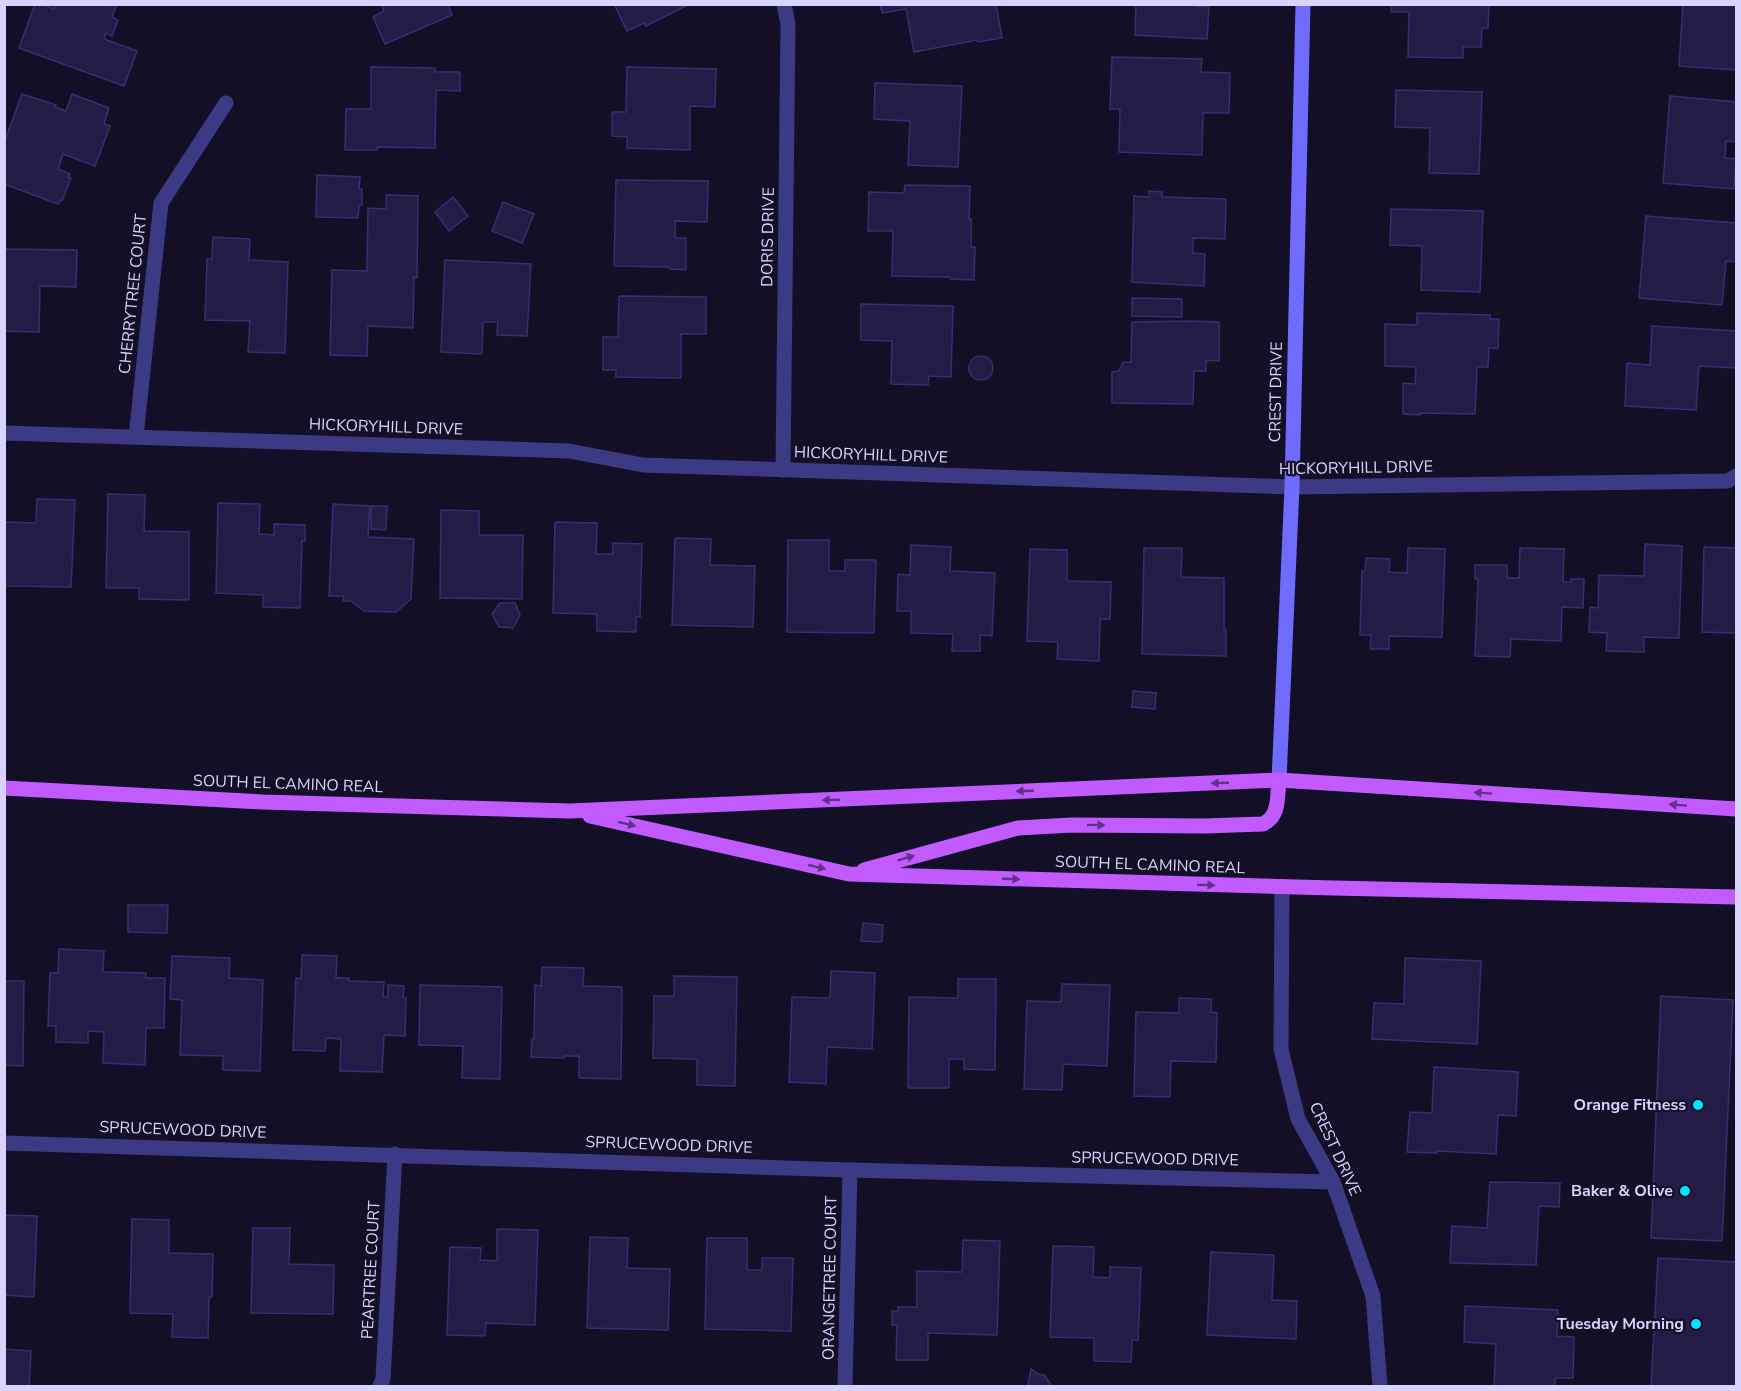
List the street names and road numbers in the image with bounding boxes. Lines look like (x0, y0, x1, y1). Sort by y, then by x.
street label: DORIS DRIVE (756, 187, 780, 287)
street label: CHERRYTREE COURT (114, 213, 152, 375)
street label: CREST DRIVE (1264, 341, 1288, 443)
street label: HICKORYHILL DRIVE (309, 413, 463, 441)
street label: HICKORYHILL DRIVE (794, 441, 948, 469)
street label: HICKORYHILL DRIVE (1279, 456, 1433, 480)
street label: SOUTH EL CAMINO REAL (193, 770, 384, 798)
street label: SOUTH EL CAMINO REAL (1055, 851, 1246, 879)
street label: CREST DRIVE (1304, 1099, 1366, 1199)
street label: SPRUCEWOOD DRIVE (99, 1116, 267, 1144)
street label: SPRUCEWOOD DRIVE (585, 1131, 753, 1159)
street label: SPRUCEWOOD DRIVE (1071, 1147, 1239, 1171)
street label: ORANGETREE COURT (818, 1195, 842, 1360)
street label: PEARTREE COURT (356, 1200, 386, 1340)

